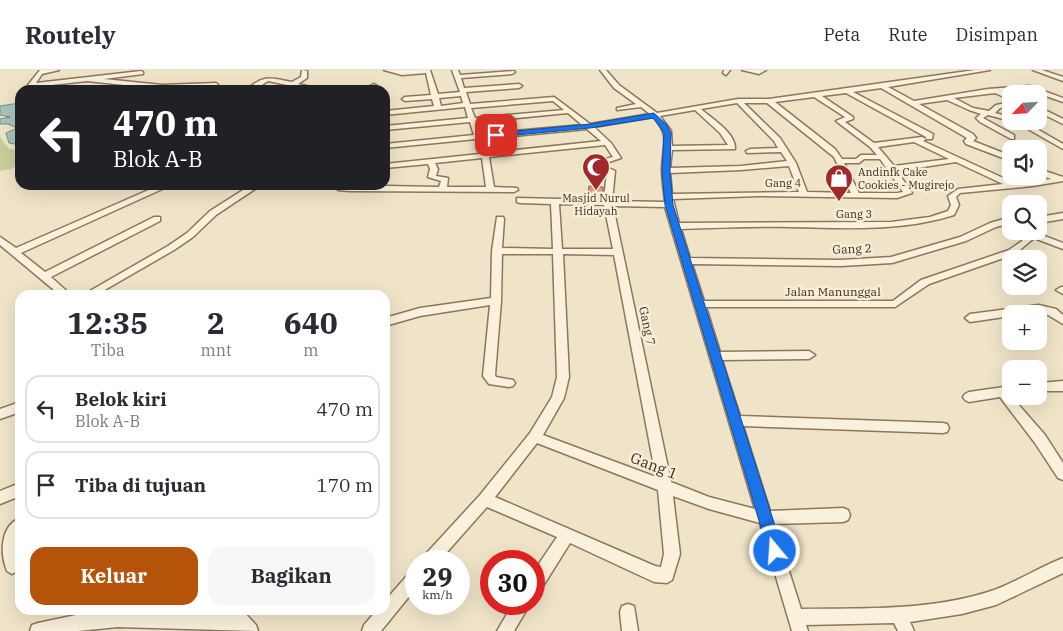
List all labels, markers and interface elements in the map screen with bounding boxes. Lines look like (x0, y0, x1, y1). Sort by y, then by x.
text: Routely (25, 19, 116, 51)
text: Peta (824, 23, 860, 46)
text: Rute (888, 23, 927, 46)
text: Disimpan (955, 23, 1038, 46)
north arrow (1002, 85, 1048, 130)
map controls (1002, 85, 1047, 405)
text: 470 m (113, 100, 218, 146)
icon: left (30, 105, 95, 170)
pin (475, 114, 517, 156)
icon: arrive (482, 121, 510, 149)
button: sound (1002, 140, 1047, 185)
text: Blok A-B (113, 144, 203, 173)
mosque icon: Masjid Nurul Hidayah (581, 152, 611, 191)
shop icon: Andinfk Cake Cookies - Mugirejo (824, 163, 854, 202)
place label: Andinfk Cake Cookies - Mugirejo (858, 165, 954, 192)
street label: Gang 4 (765, 176, 802, 190)
place label: Masjid Nurul Hidayah (562, 191, 630, 218)
button: search (1002, 195, 1047, 240)
street label: Gang 3 (836, 207, 872, 221)
street label: Gang 2 (832, 240, 872, 257)
button: layers (1002, 250, 1047, 295)
street label: Jalan Manunggal (785, 284, 881, 299)
text: 12:35 (67, 303, 148, 342)
text: 2 (207, 303, 225, 342)
text: 640 (284, 303, 338, 342)
street label: Gang 7 (636, 305, 659, 347)
button: + (1002, 305, 1047, 350)
text: Tiba (91, 340, 125, 360)
text: mnt (200, 340, 232, 360)
text: m (303, 340, 318, 360)
button: − (1002, 360, 1047, 405)
text: Belok kiri (75, 387, 167, 411)
icon: left (32, 395, 60, 423)
text: 470 m (316, 397, 373, 421)
text: Blok A-B (75, 411, 140, 431)
street label: Gang 1 (628, 448, 681, 483)
icon: arrive (32, 471, 60, 499)
text: Tiba di tujuan (75, 473, 206, 497)
text: 170 m (316, 473, 373, 497)
position arrow (748, 524, 800, 576)
button: Keluar (30, 547, 198, 605)
button: Bagikan (208, 547, 375, 605)
speed limit sign: 30 (480, 550, 545, 615)
text: 29 (422, 560, 453, 593)
text: km/h (422, 587, 453, 602)

